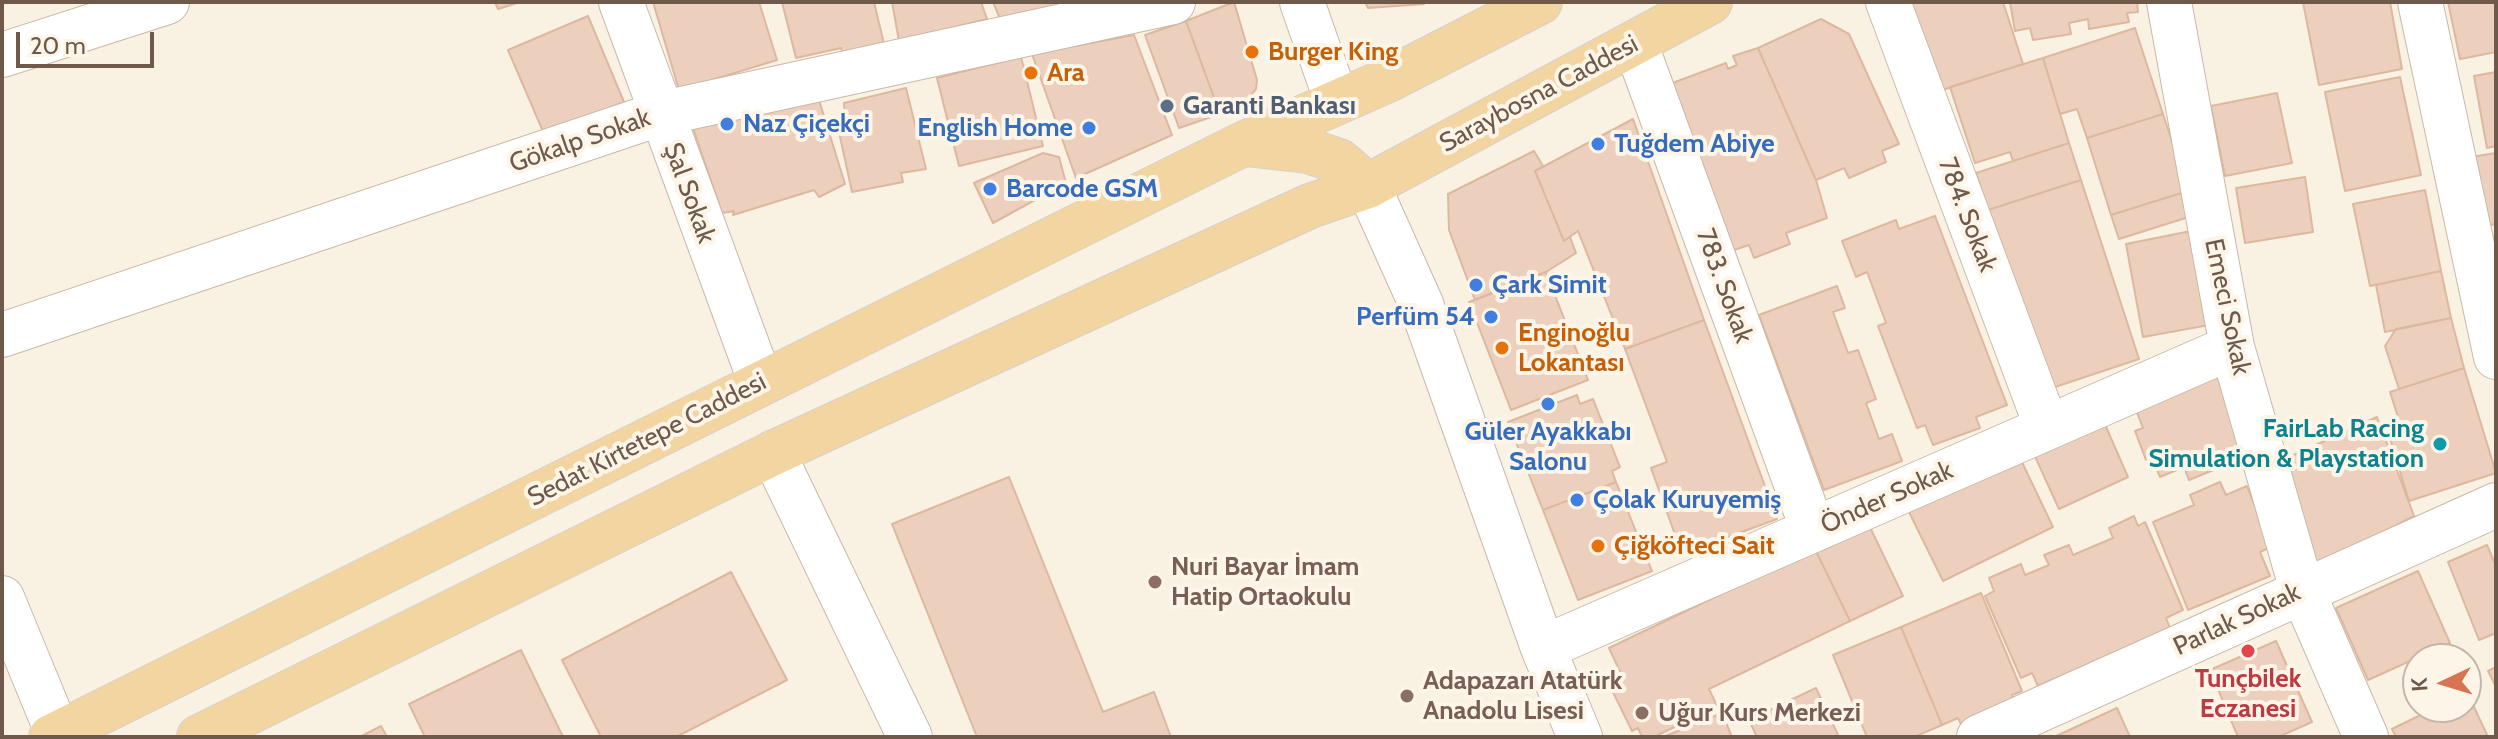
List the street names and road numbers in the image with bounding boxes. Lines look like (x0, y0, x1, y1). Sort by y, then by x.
street label: Saraybosna Caddesi (1435, 29, 1643, 159)
street label: Gökalp Sokak (505, 102, 655, 180)
street label: Şal Sokak (656, 138, 722, 248)
street label: 784. Sokak (1931, 153, 2003, 277)
street label: 783. Sokak (1689, 225, 1759, 347)
street label: Emeci Sokak (2197, 236, 2257, 378)
street label: Sedat Kirtetepe Caddesi (523, 366, 771, 514)
street label: Önder Sokak (1816, 455, 1958, 541)
street label: Parlak Sokak (2169, 577, 2305, 663)

